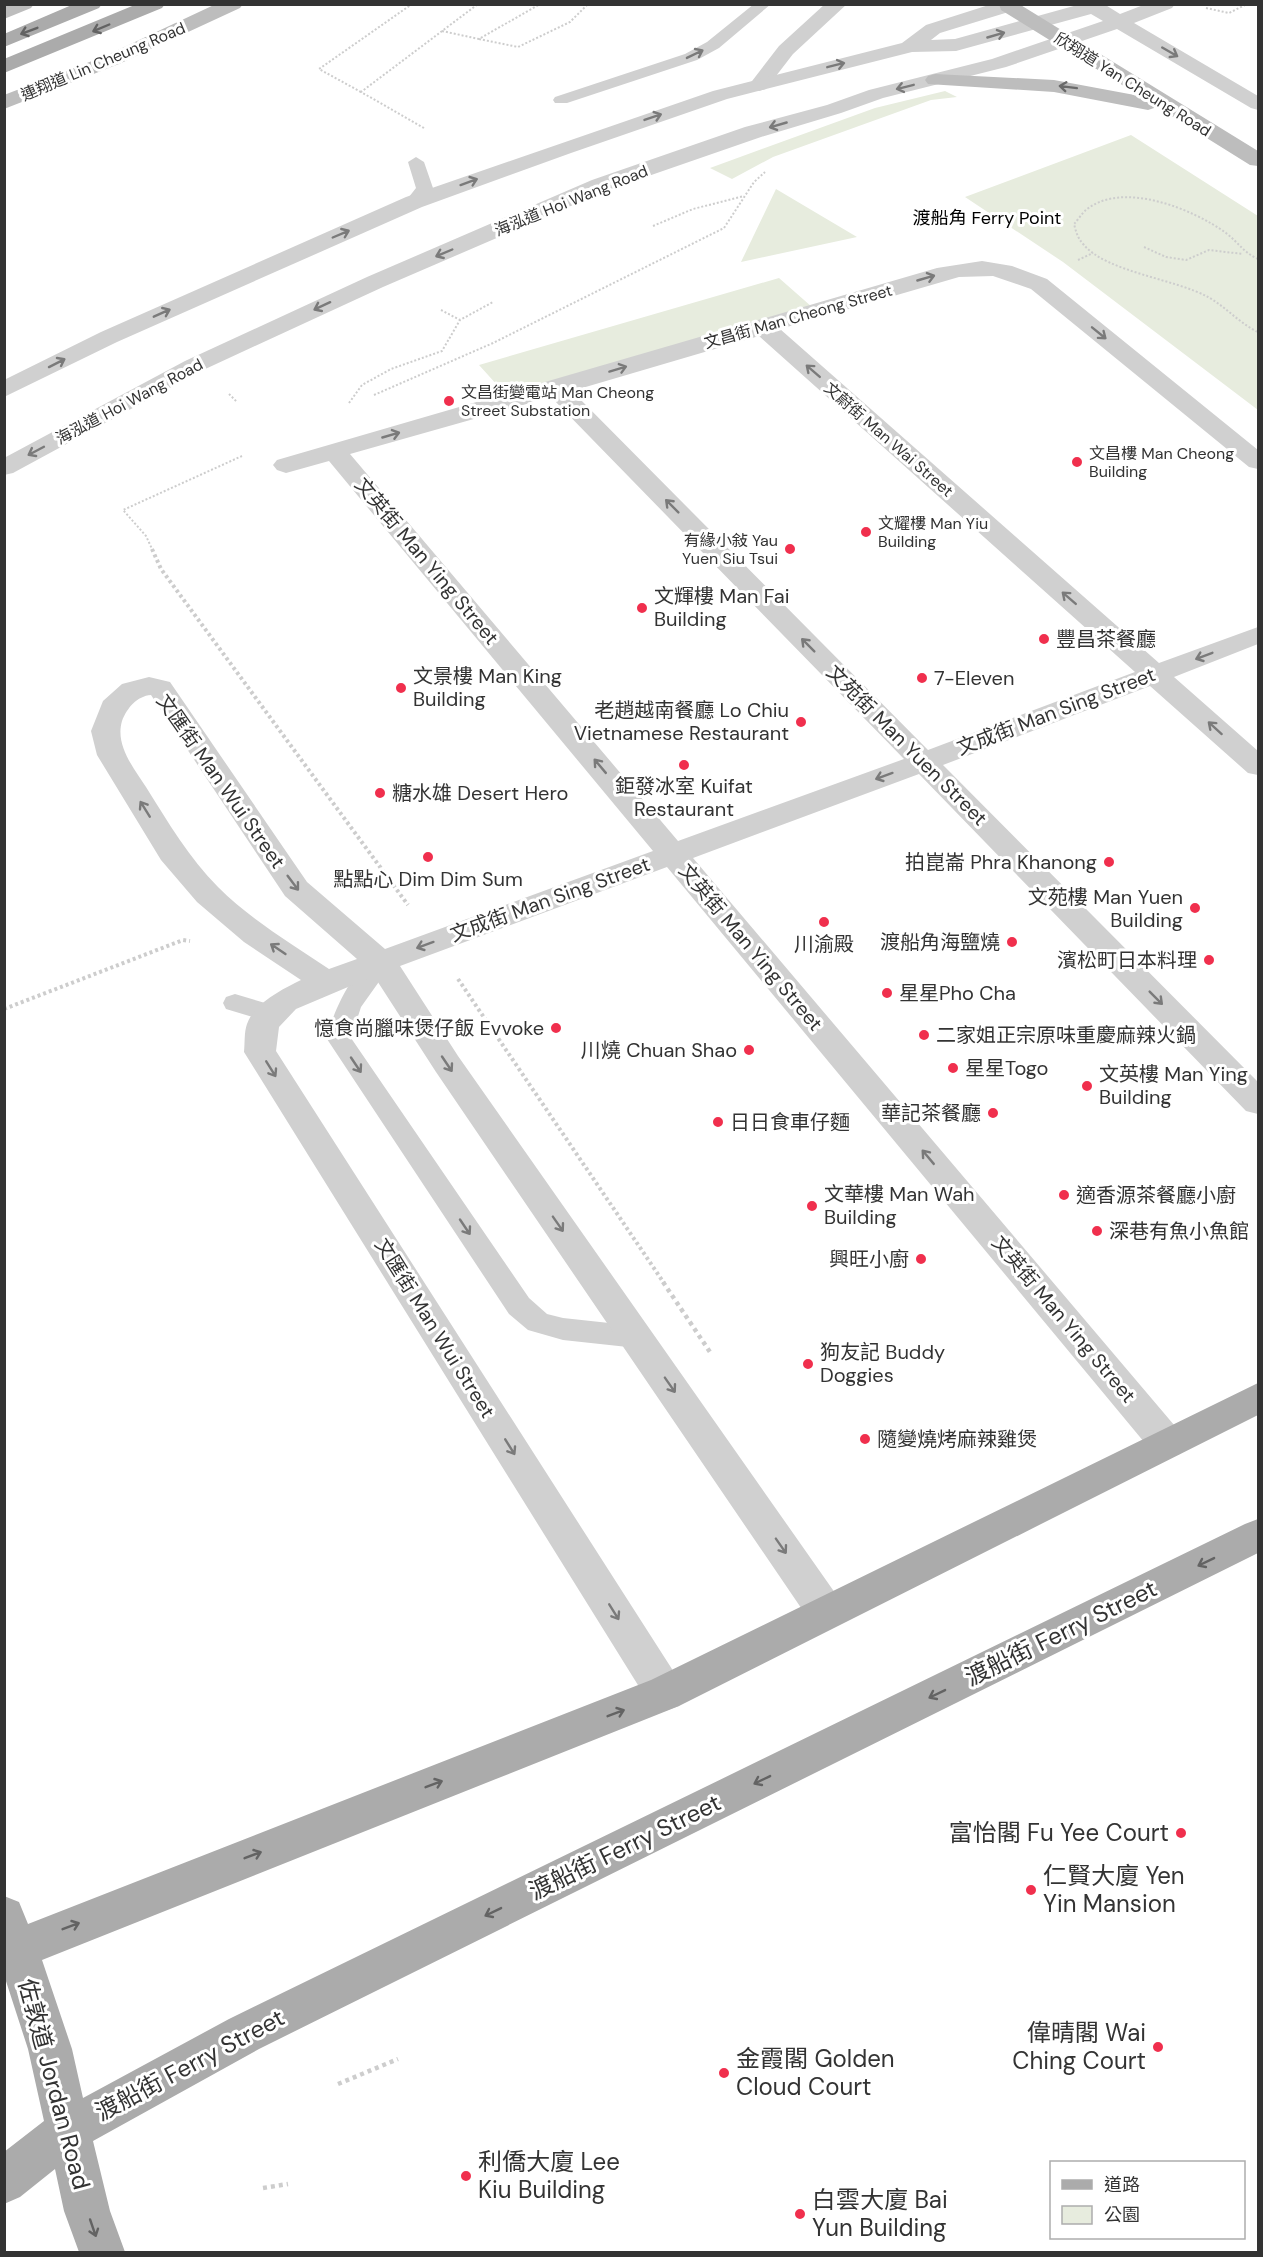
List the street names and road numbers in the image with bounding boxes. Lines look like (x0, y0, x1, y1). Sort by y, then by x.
street label: 連翔道 Lin Cheung Road (18, 17, 189, 106)
street label: 欣翔道 Yan Cheung Road (1050, 28, 1215, 141)
street label: 海泓道 Hoi Wang Road (491, 160, 651, 241)
street label: 文昌街 Man Cheong Street (702, 280, 895, 353)
street label: 海泓道 Hoi Wang Road (52, 354, 206, 449)
street label: 文蔚街 Man Wai Street (820, 377, 958, 501)
street label: 文英街 Man Ying Street (349, 472, 505, 650)
street label: 文苑街 Man Yuen Street (821, 659, 993, 831)
street label: 文成街 Man Sing Street (953, 661, 1159, 761)
street label: 文匯街 Man Wui Street (151, 689, 291, 873)
street label: 文成街 Man Sing Street (446, 851, 654, 947)
street label: 文英街 Man Ying Street (673, 858, 829, 1036)
street label: 文英街 Man Ying Street (986, 1230, 1142, 1408)
street label: 文匯街 Man Wui Street (369, 1233, 501, 1423)
street label: 渡船街 Ferry Street (960, 1573, 1162, 1692)
street label: 渡船街 Ferry Street (524, 1787, 726, 1906)
street label: 佐敦道 Jordan Road (11, 1975, 98, 2193)
street label: 渡船街 Ferry Street (90, 2002, 290, 2128)

